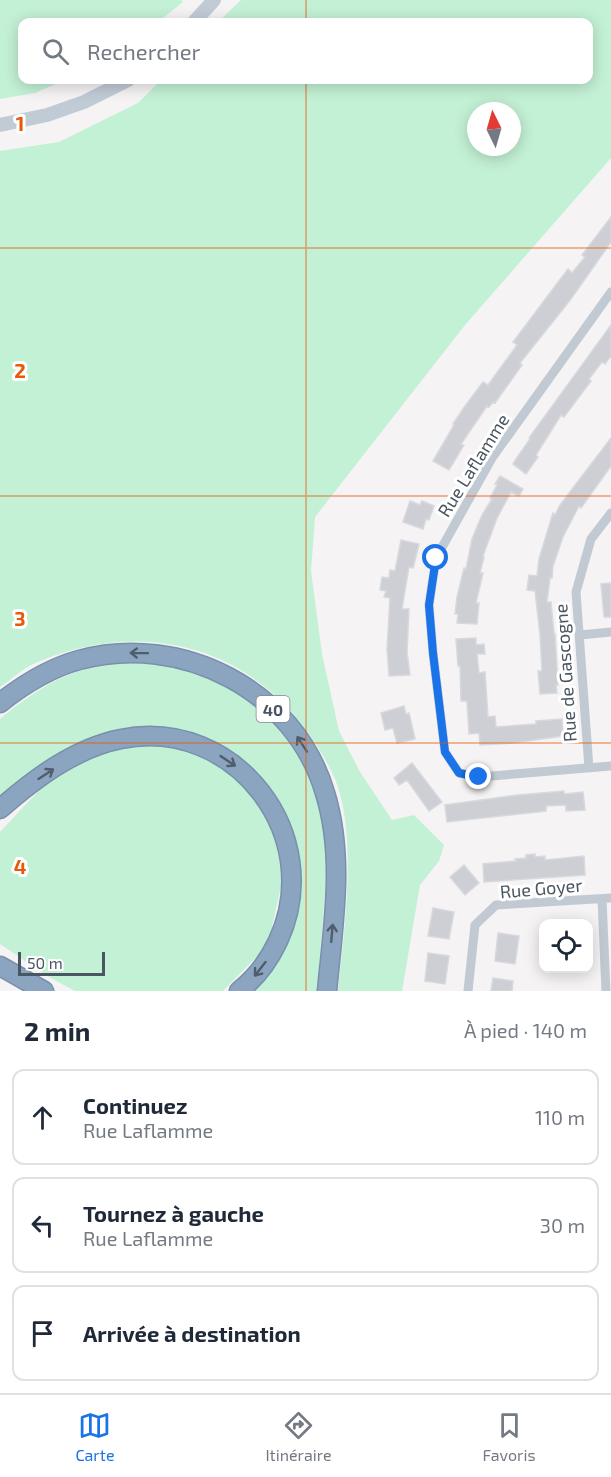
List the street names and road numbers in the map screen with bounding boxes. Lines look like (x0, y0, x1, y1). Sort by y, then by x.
street label: Rue Laflamme (433, 409, 513, 521)
street label: Rue de Gascogne (549, 603, 581, 743)
road number: 40 (256, 696, 290, 722)
street label: Rue Goyer (499, 873, 583, 903)

